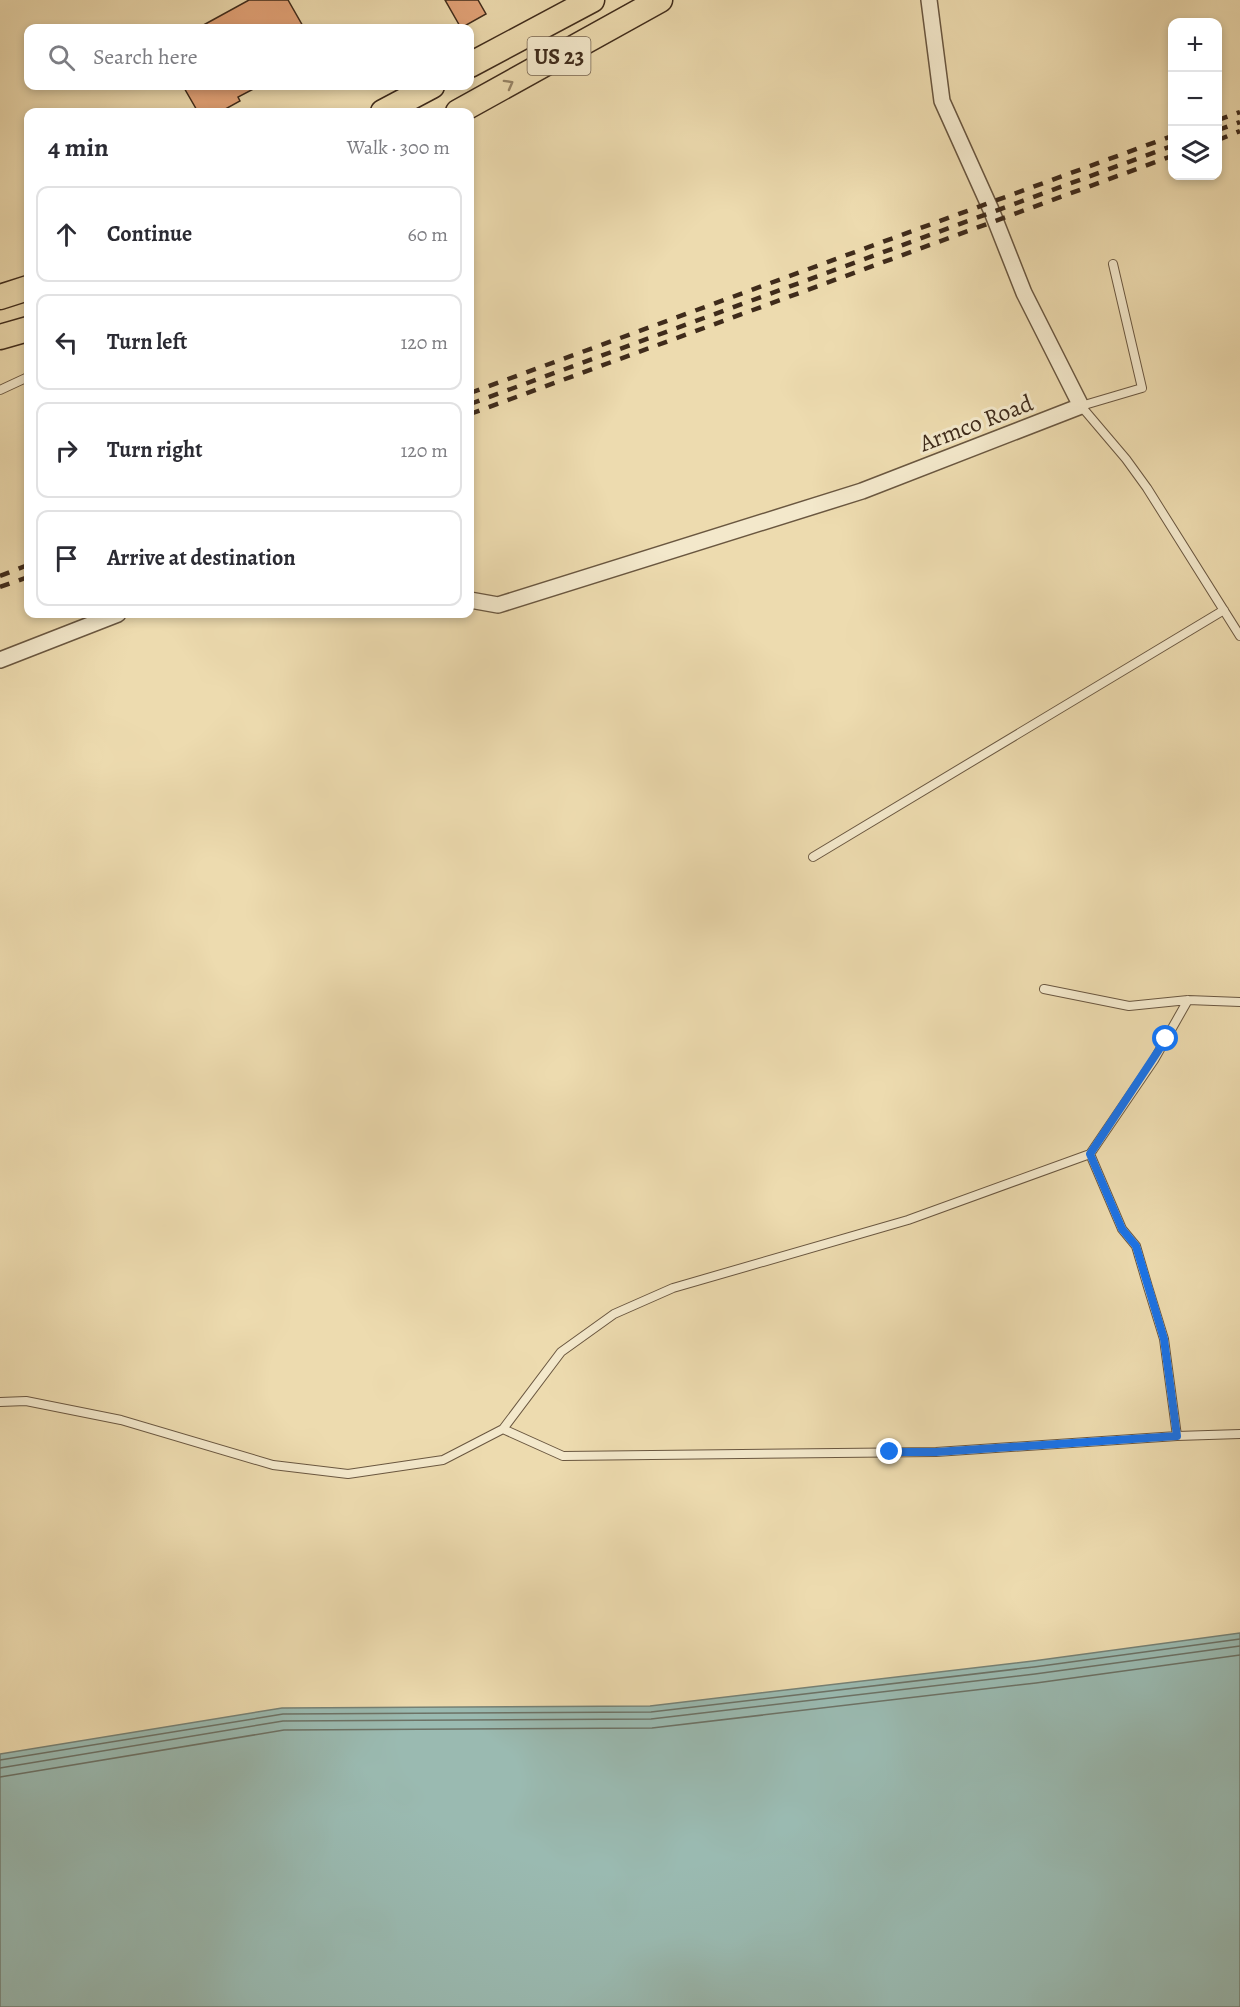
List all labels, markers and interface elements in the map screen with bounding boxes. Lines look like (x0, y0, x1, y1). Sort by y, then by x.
map controls (1168, 18, 1222, 180)
button: + (1168, 18, 1222, 72)
search box (24, 24, 474, 90)
road number: US 23 (528, 37, 590, 75)
icon: search (45, 41, 78, 74)
text: Search here (93, 42, 198, 72)
button: − (1168, 72, 1222, 126)
one-way arrow (503, 80, 514, 91)
button: layers (1168, 126, 1222, 180)
text: 4 min (48, 130, 109, 165)
text: Walk · 300 m (347, 134, 450, 161)
icon: ahead (50, 218, 83, 251)
text: Continue (107, 219, 192, 249)
text: 60 m (408, 221, 448, 248)
icon: left (50, 326, 83, 359)
text: Turn left (107, 327, 187, 357)
text: 120 m (400, 329, 448, 356)
street label: Armco Road (914, 387, 1037, 460)
icon: right (50, 434, 83, 467)
text: Turn right (107, 435, 203, 465)
text: 120 m (400, 437, 448, 464)
icon: arrive (50, 542, 83, 575)
text: Arrive at destination (107, 543, 296, 573)
route start (1152, 1025, 1178, 1051)
route end (876, 1438, 902, 1464)

